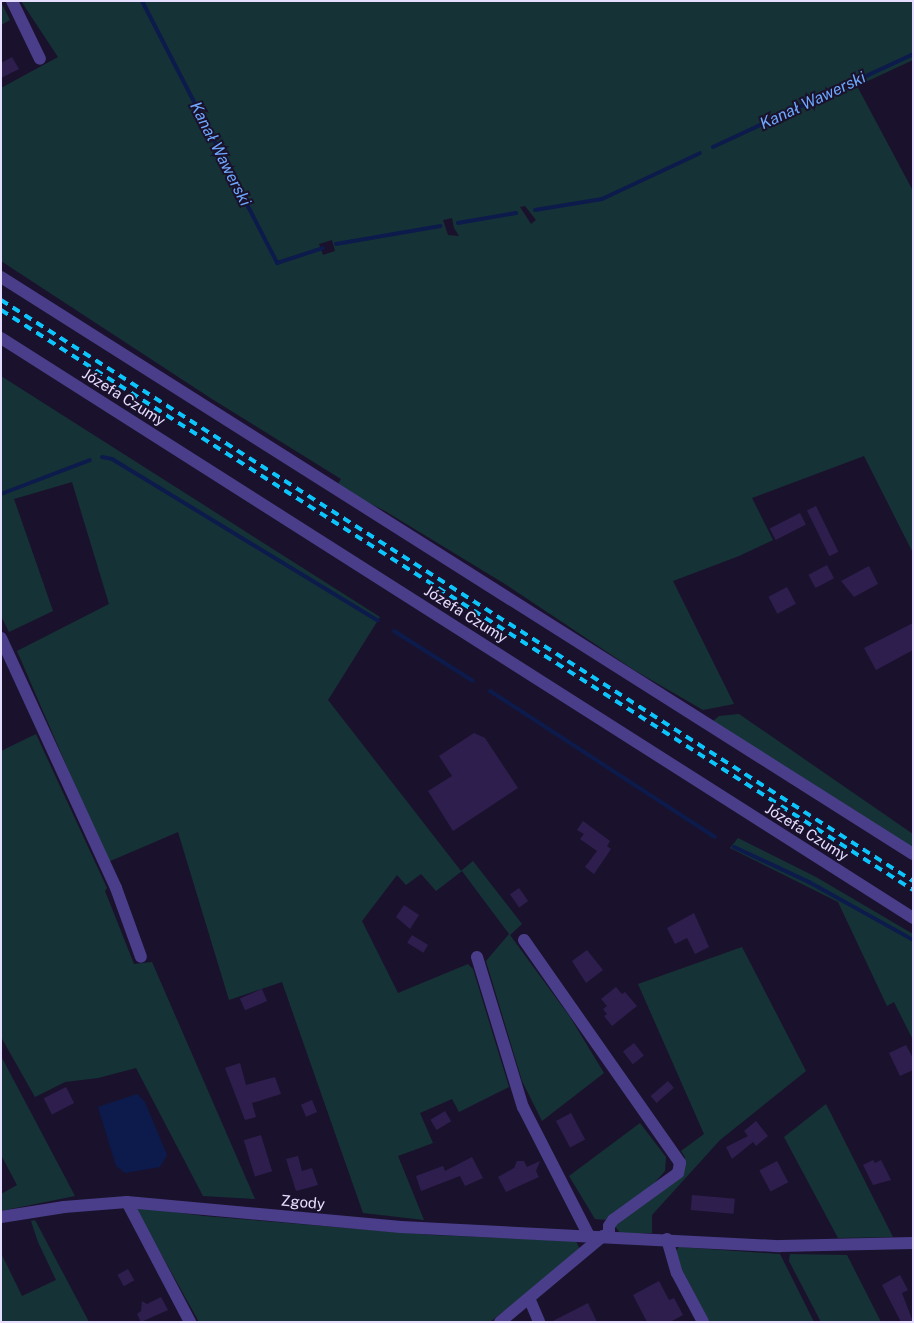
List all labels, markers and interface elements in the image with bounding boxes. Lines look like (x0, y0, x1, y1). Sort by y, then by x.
water label: Kanał Wawerski (757, 68, 869, 134)
water label: Kanał Wawerski (185, 98, 255, 210)
street label: Józefa Czumy (79, 364, 169, 430)
street label: Józefa Czumy (421, 581, 511, 647)
street label: Józefa Czumy (762, 799, 852, 865)
street label: Zgody (280, 1191, 326, 1213)

